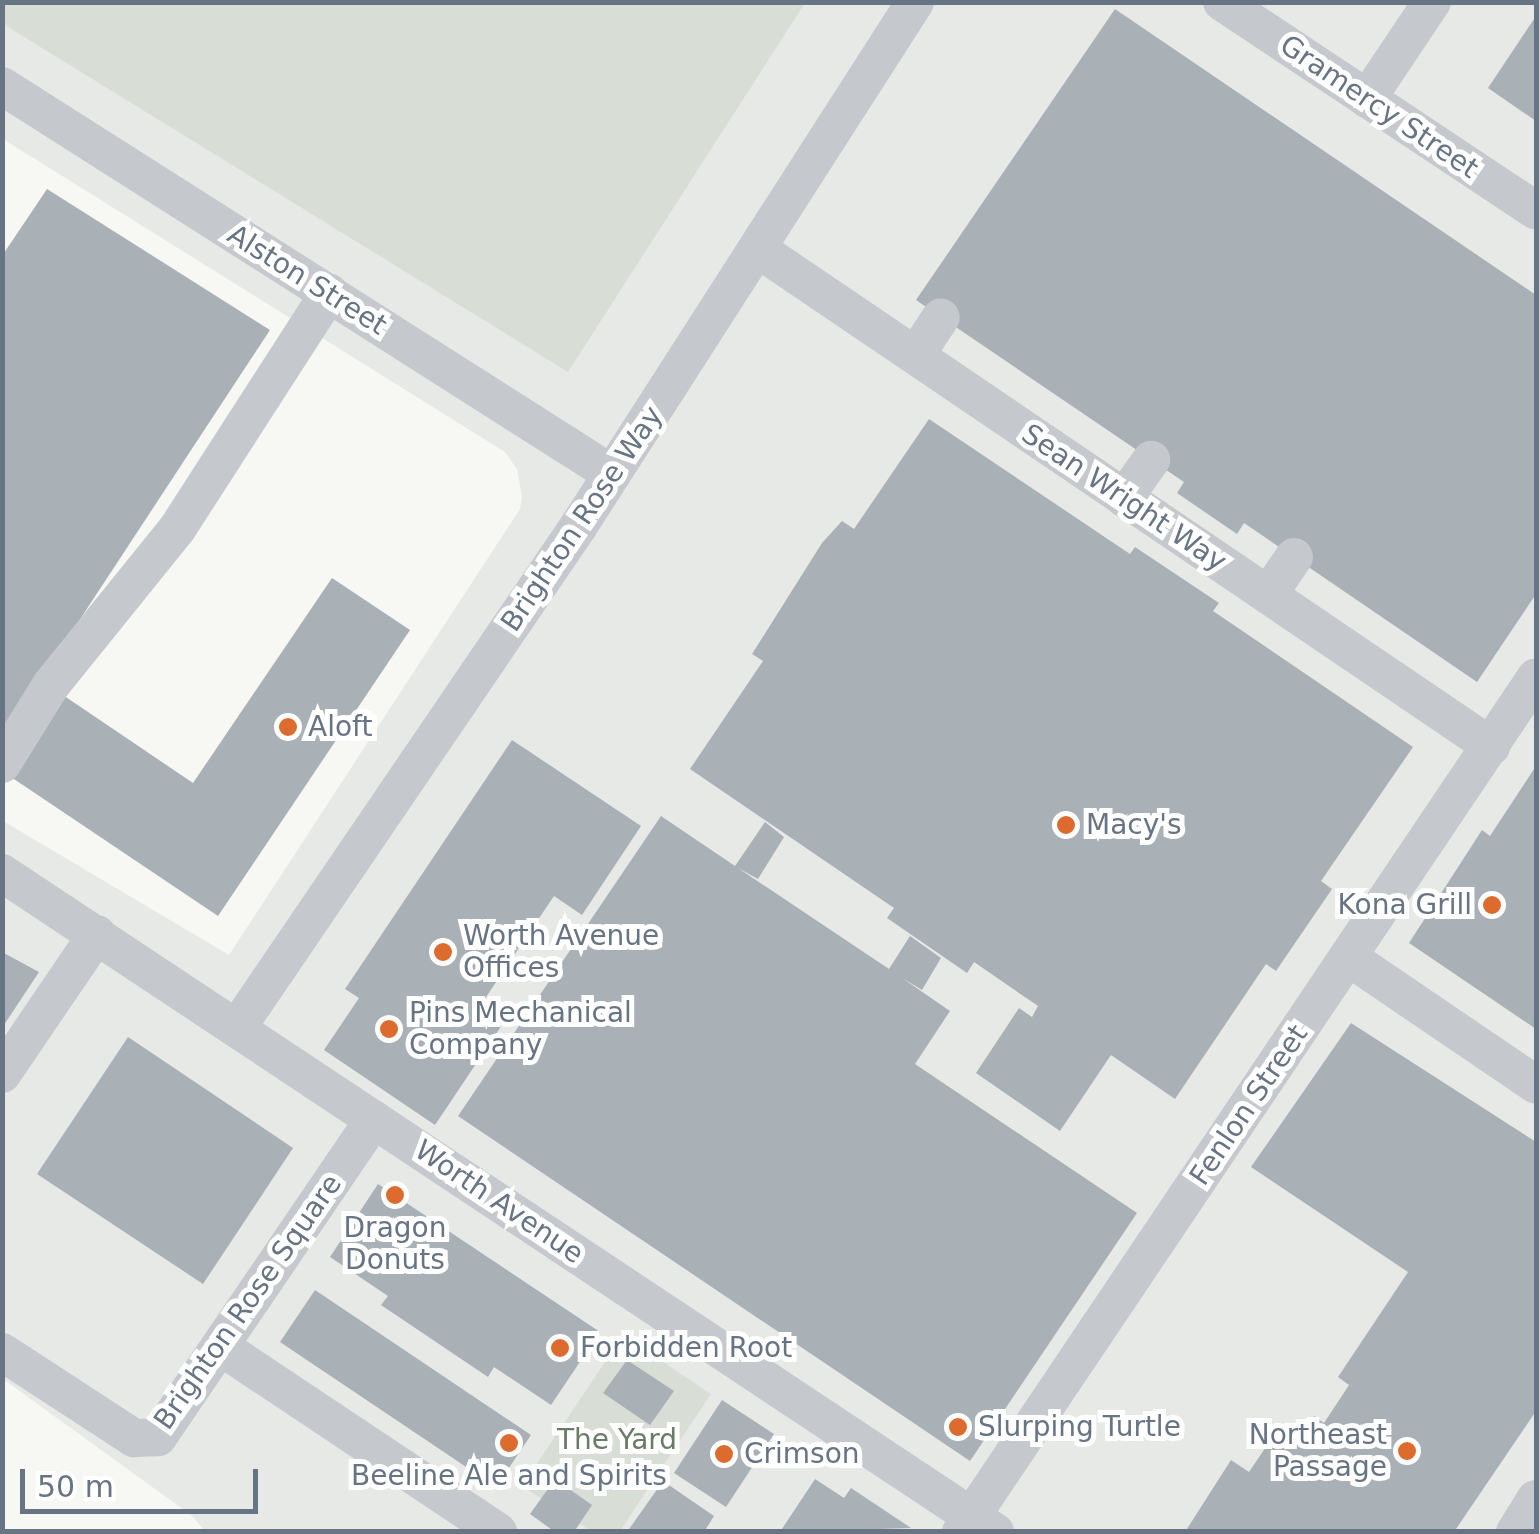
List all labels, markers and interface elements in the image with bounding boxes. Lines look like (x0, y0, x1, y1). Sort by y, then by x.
street label: Gramercy Street (1274, 28, 1484, 186)
street label: Alston Street (221, 218, 393, 342)
street label: Brighton Rose Way (494, 400, 670, 638)
street label: Sean Wright Way (1015, 417, 1233, 579)
place label: Aloft (308, 710, 372, 744)
marker: Aloft (277, 716, 299, 738)
place label: Macy's (1086, 808, 1182, 842)
marker: Macy's (1055, 814, 1077, 836)
place label: Kona Grill (1338, 888, 1472, 922)
marker: Kona Grill (1481, 894, 1503, 916)
place label: Worth Avenue Offices (463, 919, 659, 985)
marker: Worth Avenue Offices (432, 941, 454, 963)
place label: Pins Mechanical Company (409, 996, 632, 1062)
marker: Pins Mechanical Company (378, 1018, 400, 1040)
street label: Fenlon Street (1183, 1018, 1315, 1192)
street label: Worth Avenue (408, 1133, 590, 1271)
street label: Brighton Rose Square (147, 1168, 349, 1436)
marker: Dragon Donuts (384, 1184, 406, 1206)
place label: Dragon Donuts (344, 1211, 446, 1277)
place label: Forbidden Root (580, 1331, 792, 1365)
marker: Forbidden Root (549, 1337, 571, 1359)
place label: Slurping Turtle (978, 1410, 1181, 1444)
marker: Slurping Turtle (947, 1416, 969, 1438)
place label: Northeast Passage (1249, 1418, 1387, 1484)
park label: The Yard (557, 1423, 677, 1457)
marker: Beeline Ale and Spirits (498, 1432, 520, 1454)
place label: Crimson (744, 1437, 860, 1471)
marker: Northeast Passage (1396, 1440, 1418, 1462)
marker: Crimson (713, 1443, 735, 1465)
scale bar (25, 1449, 262, 1511)
place label: Beeline Ale and Spirits (351, 1459, 667, 1493)
text: 50 m (37, 1469, 114, 1504)

